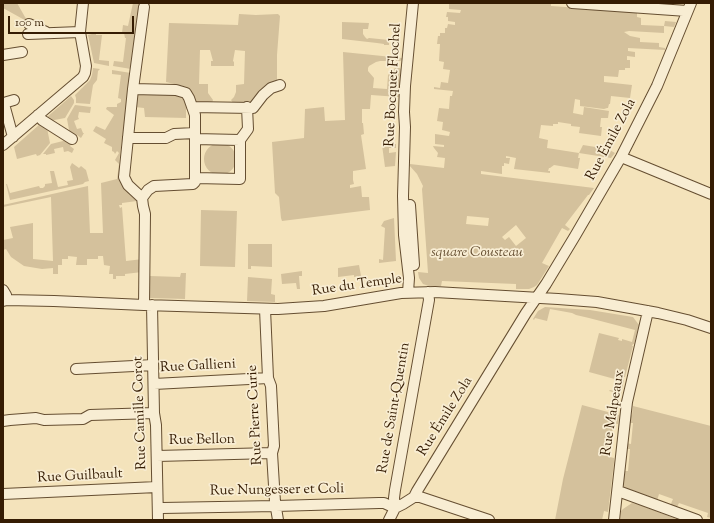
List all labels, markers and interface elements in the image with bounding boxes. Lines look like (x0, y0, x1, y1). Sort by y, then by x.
scale bar (10, 8, 136, 34)
text: 100 m (15, 14, 44, 32)
street label: Rue Bocquet Flochel (382, 23, 406, 147)
street label: Rue Émile Zola (583, 96, 641, 184)
park label: square Cousteau (431, 246, 523, 262)
street label: Rue du Temple (311, 271, 403, 301)
street label: Rue de Saint-Quentin (375, 341, 415, 475)
street label: Rue Camille Corot (131, 356, 151, 470)
street label: Rue Gallieni (160, 357, 236, 377)
street label: Rue Pierre Curie (245, 365, 267, 465)
street label: Rue Malpeaux (599, 369, 629, 457)
street label: Rue Émile Zola (415, 374, 477, 460)
street label: Rue Bellon (169, 432, 235, 450)
street label: Rue Guilbault (37, 466, 123, 488)
street label: Rue Nungesser et Coli (210, 481, 344, 501)

